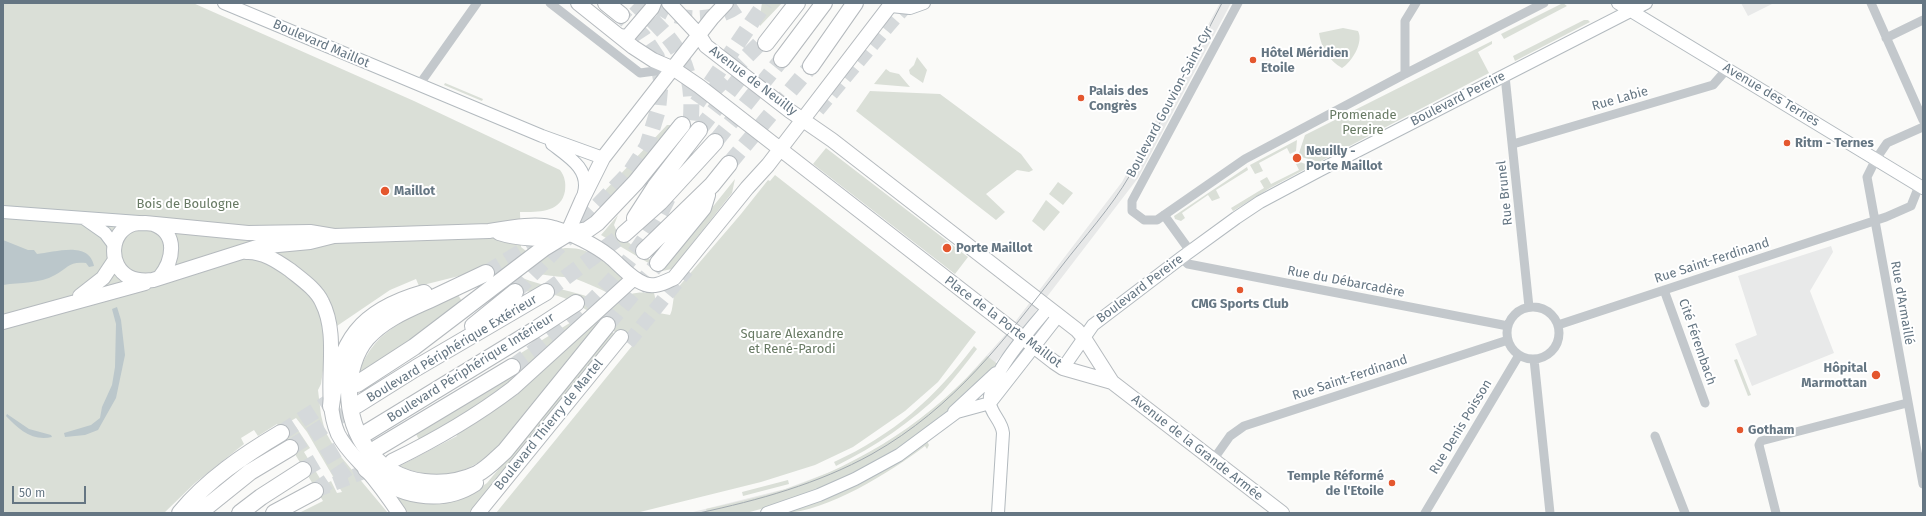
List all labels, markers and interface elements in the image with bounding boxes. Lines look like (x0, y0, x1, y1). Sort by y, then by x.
street label: Boulevard Maillot (270, 17, 372, 71)
street label: Boulevard Gouvion-Saint-Cyr (1123, 24, 1217, 180)
street label: Avenue de Neuilly (706, 43, 800, 119)
place label: Hôtel Méridien Etoile (1261, 45, 1349, 76)
marker: Hôtel Méridien Etoile (1248, 55, 1258, 65)
street label: Avenue des Ternes (1720, 60, 1822, 130)
street label: Boulevard Pereire (1408, 68, 1508, 130)
place label: Palais des Congrès (1089, 83, 1148, 114)
street label: Rue Labie (1590, 84, 1650, 114)
marker: Palais des Congrès (1076, 93, 1086, 103)
park label: Promenade Pereire (1329, 107, 1397, 138)
place label: Ritm - Ternes (1795, 135, 1874, 151)
marker: Ritm - Ternes (1782, 138, 1792, 148)
place label: Neuilly - Porte Maillot (1306, 143, 1383, 174)
marker: Neuilly - Porte Maillot (1291, 152, 1303, 164)
street label: Rue Brunel (1494, 160, 1516, 226)
place label: Maillot (394, 183, 435, 199)
marker: Maillot (379, 185, 391, 197)
park label: Bois de Boulogne (137, 196, 239, 212)
street label: Rue Saint-Ferdinand (1653, 235, 1771, 287)
place label: Porte Maillot (956, 240, 1033, 256)
marker: Porte Maillot (941, 242, 953, 254)
street label: Boulevard Pereire (1094, 251, 1186, 327)
street label: Rue d'Armaillé (1887, 260, 1917, 346)
street label: Rue du Débarcadère (1286, 263, 1406, 301)
street label: Place de la Porte Maillot (941, 273, 1065, 371)
marker: CMG Sports Club (1235, 285, 1245, 295)
street label: Boulevard Périphérique Extérieur (364, 292, 540, 406)
place label: CMG Sports Club (1191, 296, 1289, 312)
street label: Cité Férembach (1675, 297, 1719, 387)
street label: Boulevard Périphérique Intérieur (385, 310, 557, 426)
park label: Square Alexandre et René-Parodi (740, 326, 844, 357)
street label: Rue Saint-Ferdinand (1291, 352, 1409, 404)
street label: Boulevard Thierry de Martel (491, 356, 607, 494)
place label: Hôpital Marmottan (1801, 360, 1867, 391)
marker: Hôpital Marmottan (1870, 369, 1882, 381)
street label: Rue Denis Poisson (1427, 377, 1495, 477)
street label: Avenue de la Grande Armée (1128, 392, 1266, 504)
place label: Gotham (1748, 422, 1795, 438)
marker: Gotham (1735, 425, 1745, 435)
place label: Temple Réformé de l'Etoile (1287, 468, 1384, 499)
scale bar (14, 478, 88, 504)
marker: Temple Réformé de l'Etoile (1387, 478, 1397, 488)
text: 50 m (19, 486, 45, 500)

